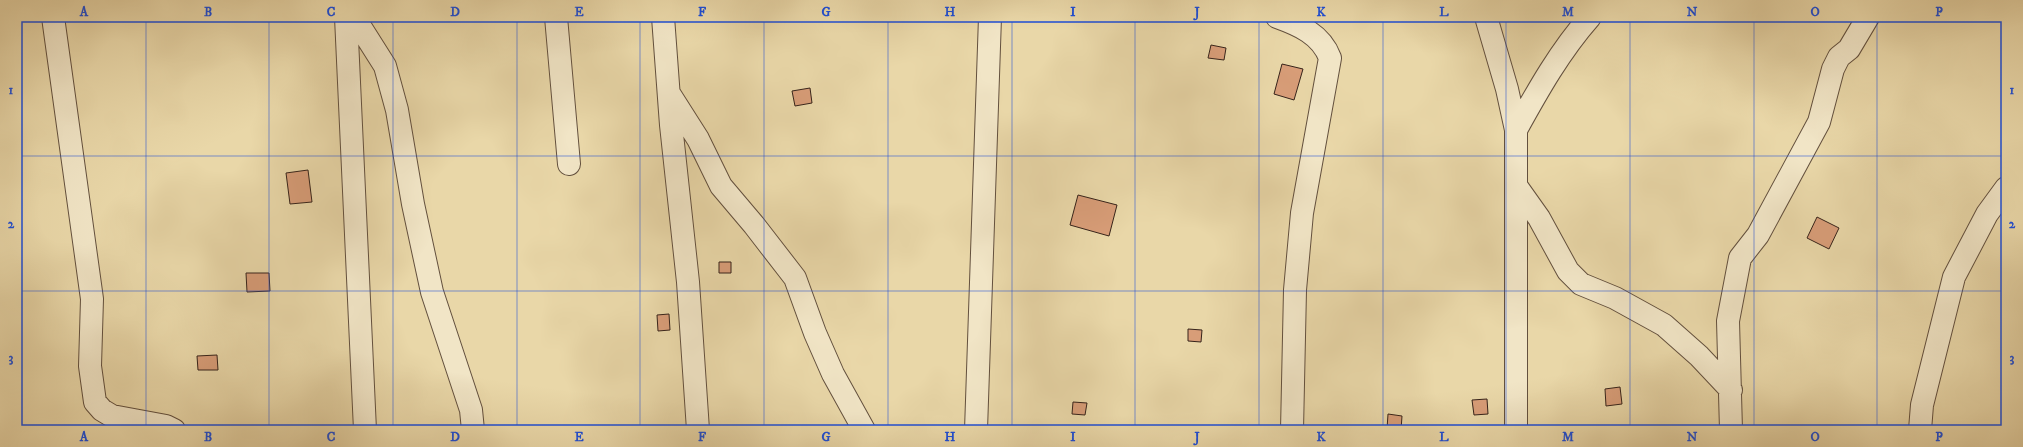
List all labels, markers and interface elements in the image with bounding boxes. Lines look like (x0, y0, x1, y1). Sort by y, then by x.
text: A (79, 4, 89, 20)
text: B (204, 4, 212, 20)
text: C (327, 4, 336, 20)
text: D (450, 4, 460, 20)
text: E (574, 4, 584, 20)
text: F (698, 4, 707, 20)
text: G (821, 4, 831, 20)
text: H (945, 4, 956, 20)
text: I (1070, 4, 1076, 20)
text: J (1192, 4, 1200, 21)
text: K (1316, 4, 1326, 20)
text: L (1439, 4, 1449, 20)
text: M (1562, 4, 1574, 20)
text: N (1687, 4, 1698, 20)
text: O (1810, 4, 1820, 20)
text: P (1935, 4, 1943, 20)
text: 1 (9, 82, 14, 98)
text: 1 (2010, 82, 2015, 98)
text: 2 (8, 216, 15, 232)
text: 2 (2009, 216, 2016, 232)
text: 3 (9, 350, 14, 366)
text: 3 (2010, 350, 2015, 366)
text: A (79, 429, 89, 445)
text: B (204, 429, 212, 445)
text: C (327, 429, 336, 445)
text: D (450, 429, 460, 445)
text: E (574, 429, 584, 445)
text: F (698, 429, 707, 445)
text: G (821, 429, 831, 445)
text: H (945, 429, 956, 445)
text: I (1070, 429, 1076, 445)
text: J (1192, 429, 1200, 446)
text: K (1316, 429, 1326, 445)
text: L (1439, 429, 1449, 445)
text: M (1562, 429, 1574, 445)
text: N (1687, 429, 1698, 445)
text: O (1810, 429, 1820, 445)
text: P (1935, 429, 1943, 445)

